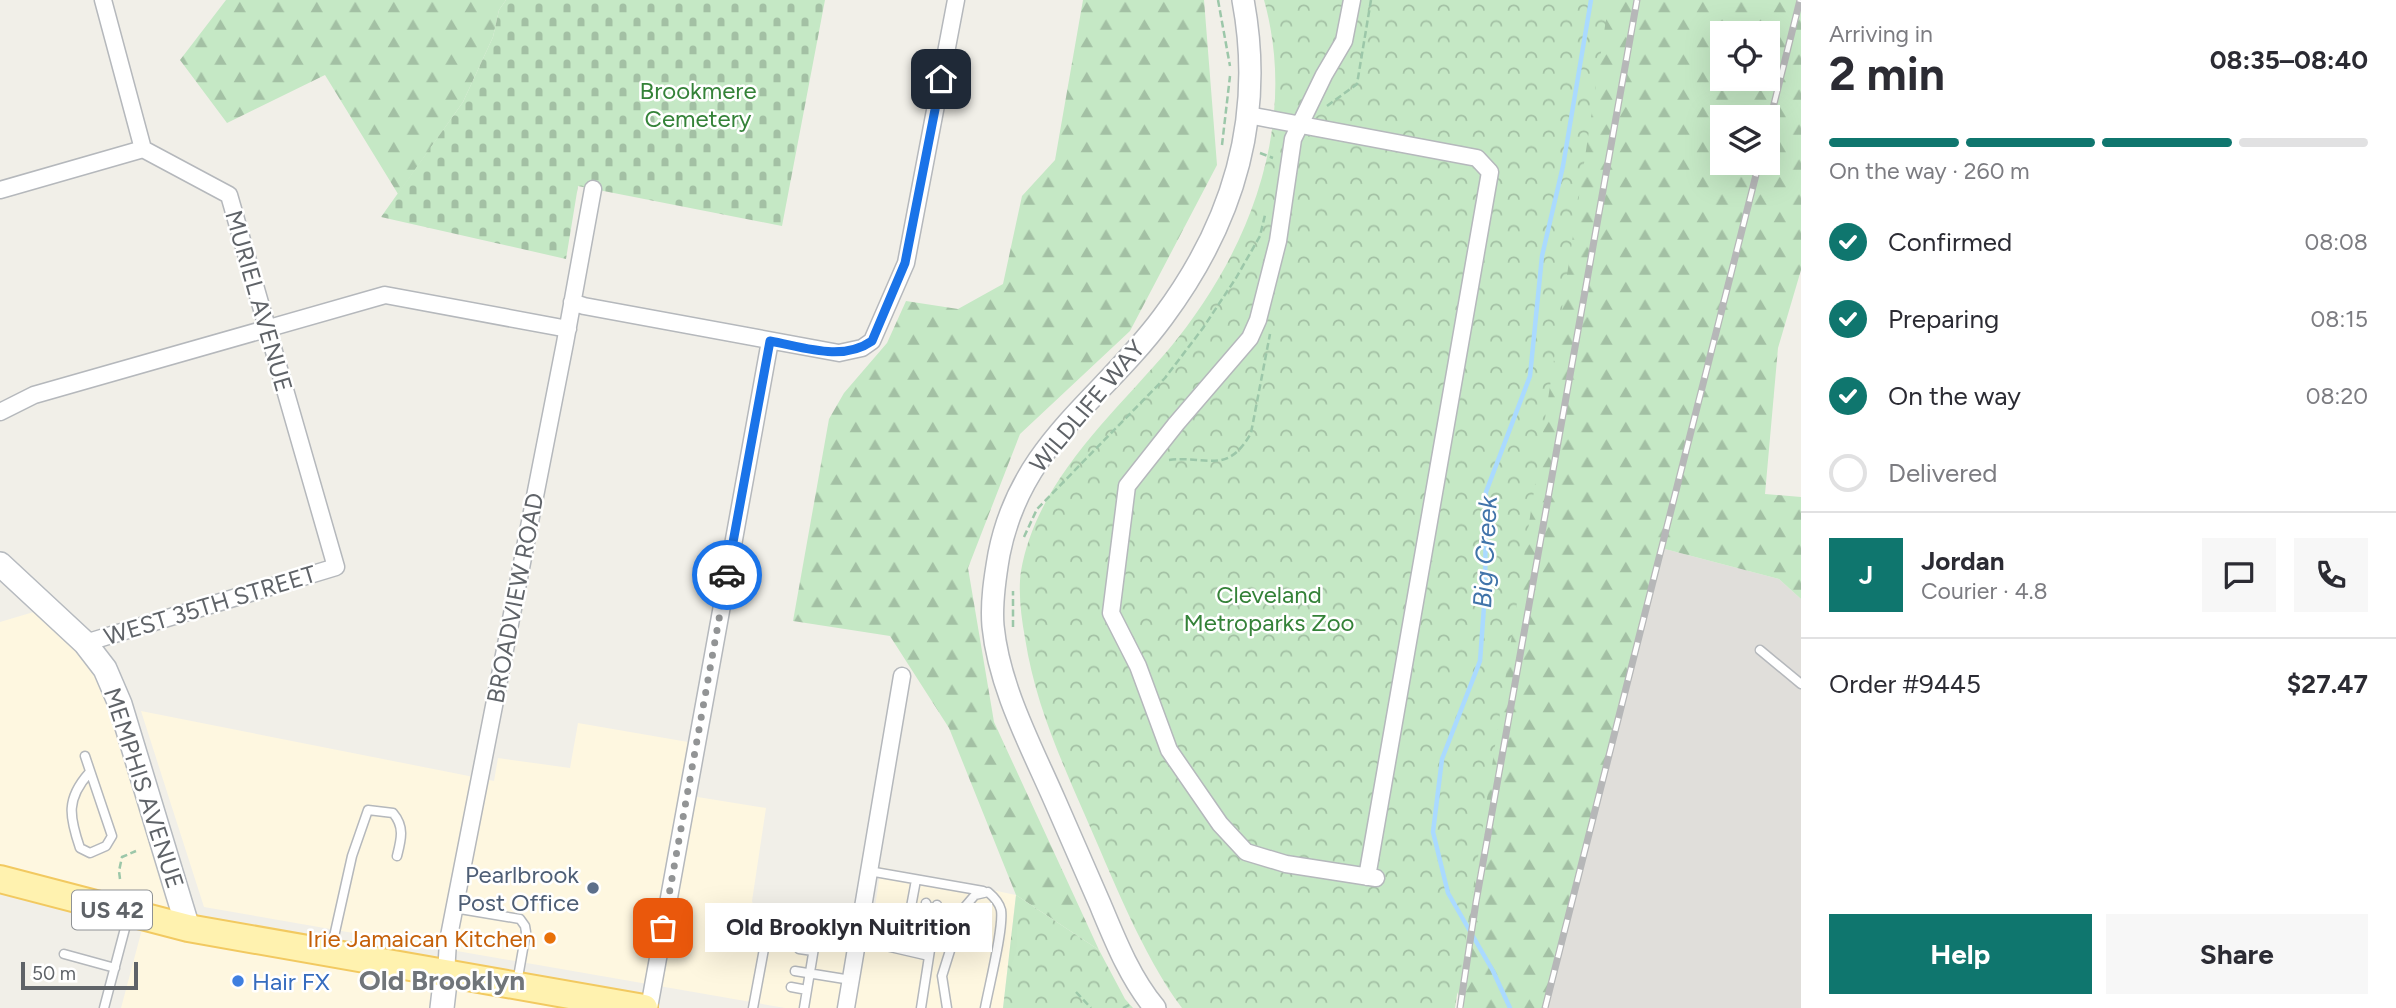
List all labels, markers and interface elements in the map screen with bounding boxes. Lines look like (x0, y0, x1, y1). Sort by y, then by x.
text: Arriving in (1829, 20, 1933, 48)
map controls (1710, 21, 1780, 175)
button: locate (1710, 21, 1780, 91)
text: 08:35–08:40 (2210, 44, 2368, 76)
text: 2 min (1829, 46, 1945, 102)
pin (911, 49, 971, 109)
icon: home (922, 60, 960, 98)
park label: Brookmere Cemetery (640, 76, 757, 133)
button: layers (1710, 105, 1780, 175)
text: On the way · 260 m (1829, 157, 2030, 185)
street label: MURIEL AVENUE (219, 207, 299, 395)
icon: check (1829, 223, 1867, 261)
text: Confirmed (1888, 226, 2012, 258)
text: 08:08 (2304, 228, 2368, 256)
icon: check (1829, 300, 1867, 338)
text: Preparing (1888, 303, 1999, 335)
text: 08:15 (2311, 305, 2368, 333)
street label: WILDLIFE WAY (1023, 334, 1151, 478)
icon: check (1829, 377, 1867, 415)
text: On the way (1888, 380, 2021, 412)
text: 08:20 (2306, 382, 2368, 410)
text: Delivered (1888, 457, 1997, 489)
street label: BROADVIEW ROAD (480, 490, 550, 706)
water label: Big Creek (1466, 494, 1504, 609)
button: chat (2202, 538, 2276, 612)
button: phone (2294, 538, 2368, 612)
courier (692, 540, 762, 610)
text: Jordan (1921, 545, 2004, 577)
icon: car (708, 556, 746, 594)
street label: WEST 35TH STREET (101, 559, 319, 651)
text: J (1859, 559, 1873, 591)
text: Courier · 4.8 (1921, 577, 2048, 605)
park label: Cleveland Metroparks Zoo (1183, 580, 1355, 637)
text: Order #9445 (1829, 668, 1981, 700)
text: $27.47 (2287, 668, 2368, 700)
street label: MEMPHIS AVENUE (98, 684, 190, 892)
place label: Pearlbrook Post Office (457, 860, 579, 917)
marker: Pearlbrook Post Office (585, 880, 601, 896)
road number: US 42 (72, 890, 152, 930)
pin (633, 898, 693, 958)
callout: Old Brooklyn Nuitrition (705, 904, 992, 953)
icon: bag (644, 909, 682, 947)
text: Old Brooklyn Nuitrition (726, 913, 971, 941)
button: Help (1829, 914, 2092, 994)
button: Share (2106, 914, 2368, 994)
place label: Irie Jamaican Kitchen (307, 924, 536, 953)
marker: Irie Jamaican Kitchen (542, 930, 558, 946)
scale bar (21, 959, 138, 991)
text: 50 m (32, 962, 76, 985)
district label: Old Brooklyn (359, 963, 525, 997)
place label: Hair FX (252, 967, 330, 996)
marker: Hair FX (230, 973, 246, 989)

